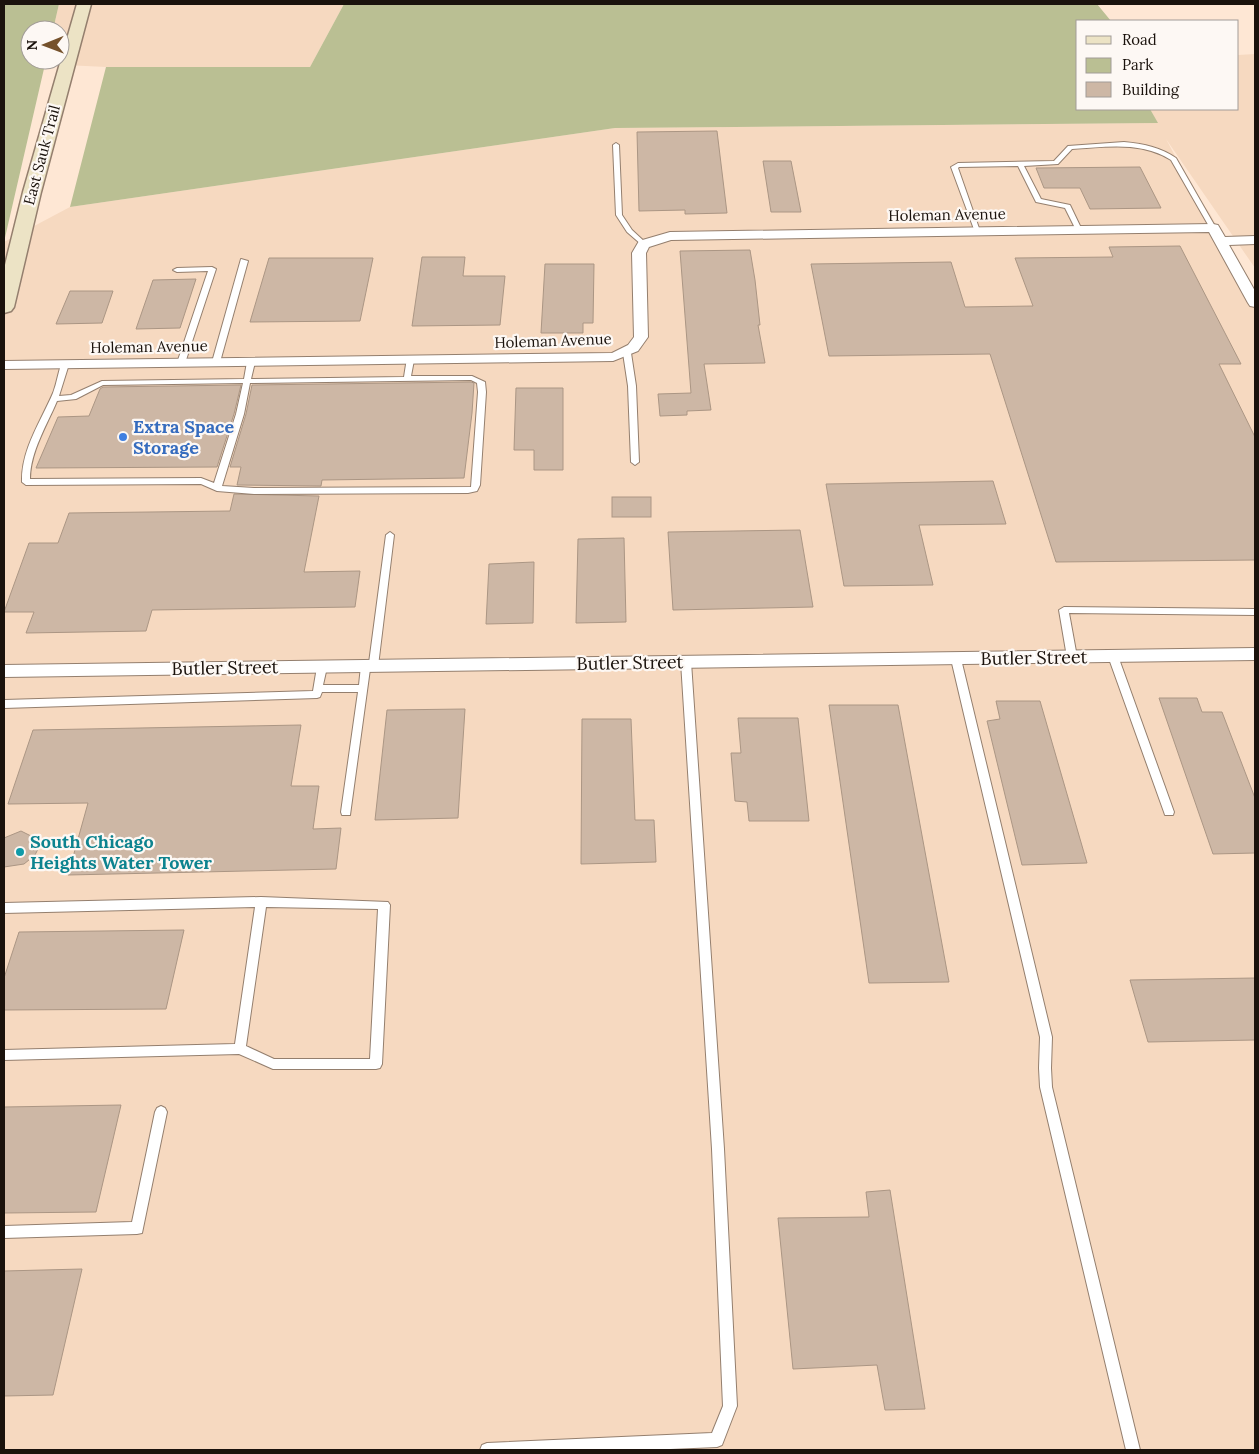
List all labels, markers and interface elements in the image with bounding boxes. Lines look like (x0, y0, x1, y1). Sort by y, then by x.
north arrow (20, 20, 70, 70)
legend (1076, 20, 1239, 110)
text: Road (1122, 30, 1157, 49)
text: N (23, 39, 41, 51)
text: Park (1122, 55, 1153, 74)
text: Building (1122, 80, 1180, 99)
street label: East Sauk Trail (19, 103, 64, 207)
street label: Holeman Avenue (888, 204, 1006, 225)
street label: Holeman Avenue (494, 329, 612, 352)
street label: Holeman Avenue (90, 336, 208, 357)
place label: Extra Space Storage (133, 415, 234, 459)
marker: Extra Space Storage (117, 431, 129, 443)
street label: Butler Street (980, 645, 1088, 670)
street label: Butler Street (576, 650, 684, 675)
street label: Butler Street (171, 655, 279, 680)
place label: South Chicago Heights Water Tower (30, 830, 212, 874)
marker: South Chicago Heights Water Tower (14, 846, 26, 858)

